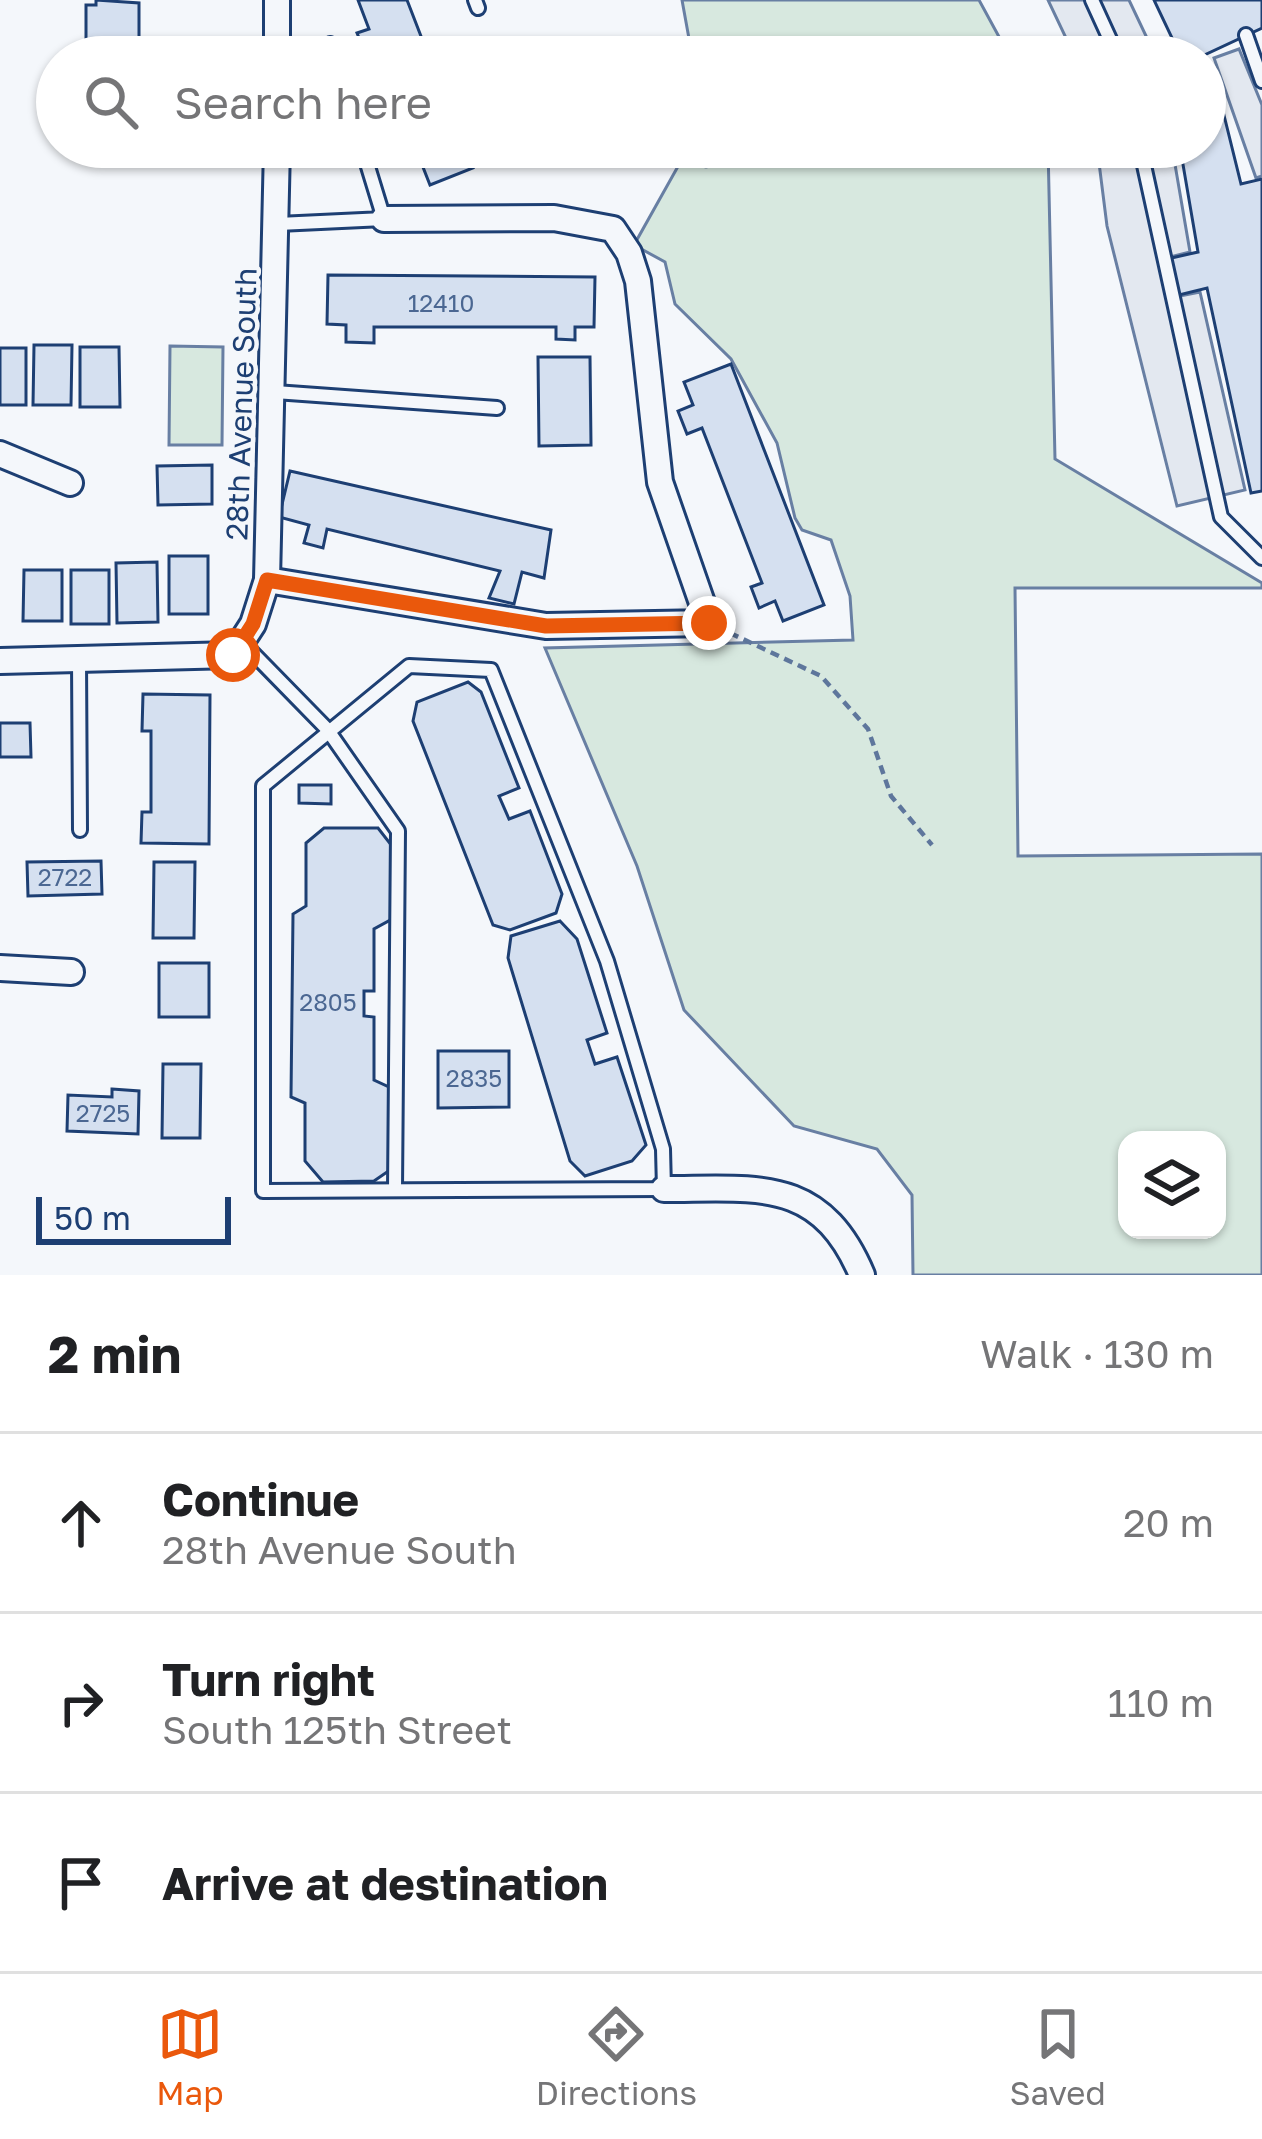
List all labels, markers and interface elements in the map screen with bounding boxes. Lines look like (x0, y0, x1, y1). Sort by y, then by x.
search box (36, 36, 1226, 168)
icon: search (78, 69, 144, 135)
text: Search here (174, 75, 432, 129)
street label: 28th Avenue South (218, 267, 264, 541)
house number: 12410 (408, 288, 474, 317)
route end (682, 596, 736, 650)
route start (206, 628, 260, 682)
house number: 2722 (38, 862, 92, 891)
house number: 2805 (299, 987, 357, 1016)
house number: 2835 (446, 1063, 502, 1092)
house number: 2725 (76, 1098, 130, 1127)
map controls (1118, 1131, 1226, 1239)
button: layers (1118, 1131, 1226, 1239)
scale bar (36, 1191, 231, 1244)
text: 50 m (54, 1198, 131, 1237)
text: 2 min (48, 1323, 181, 1384)
text: Walk · 130 m (980, 1330, 1214, 1377)
text: Continue (162, 1472, 359, 1526)
icon: ahead (48, 1490, 114, 1556)
text: 20 m (1123, 1499, 1214, 1546)
text: 28th Avenue South (162, 1526, 517, 1573)
text: Turn right (162, 1652, 375, 1706)
icon: right (48, 1670, 114, 1736)
text: 110 m (1108, 1679, 1214, 1726)
text: South 125th Street (162, 1706, 512, 1753)
icon: arrive (48, 1850, 114, 1916)
text: Arrive at destination (162, 1856, 608, 1910)
tab: Map (156, 2001, 224, 2112)
tab: Directions (536, 2001, 697, 2112)
tab: Saved (1009, 2001, 1106, 2112)

